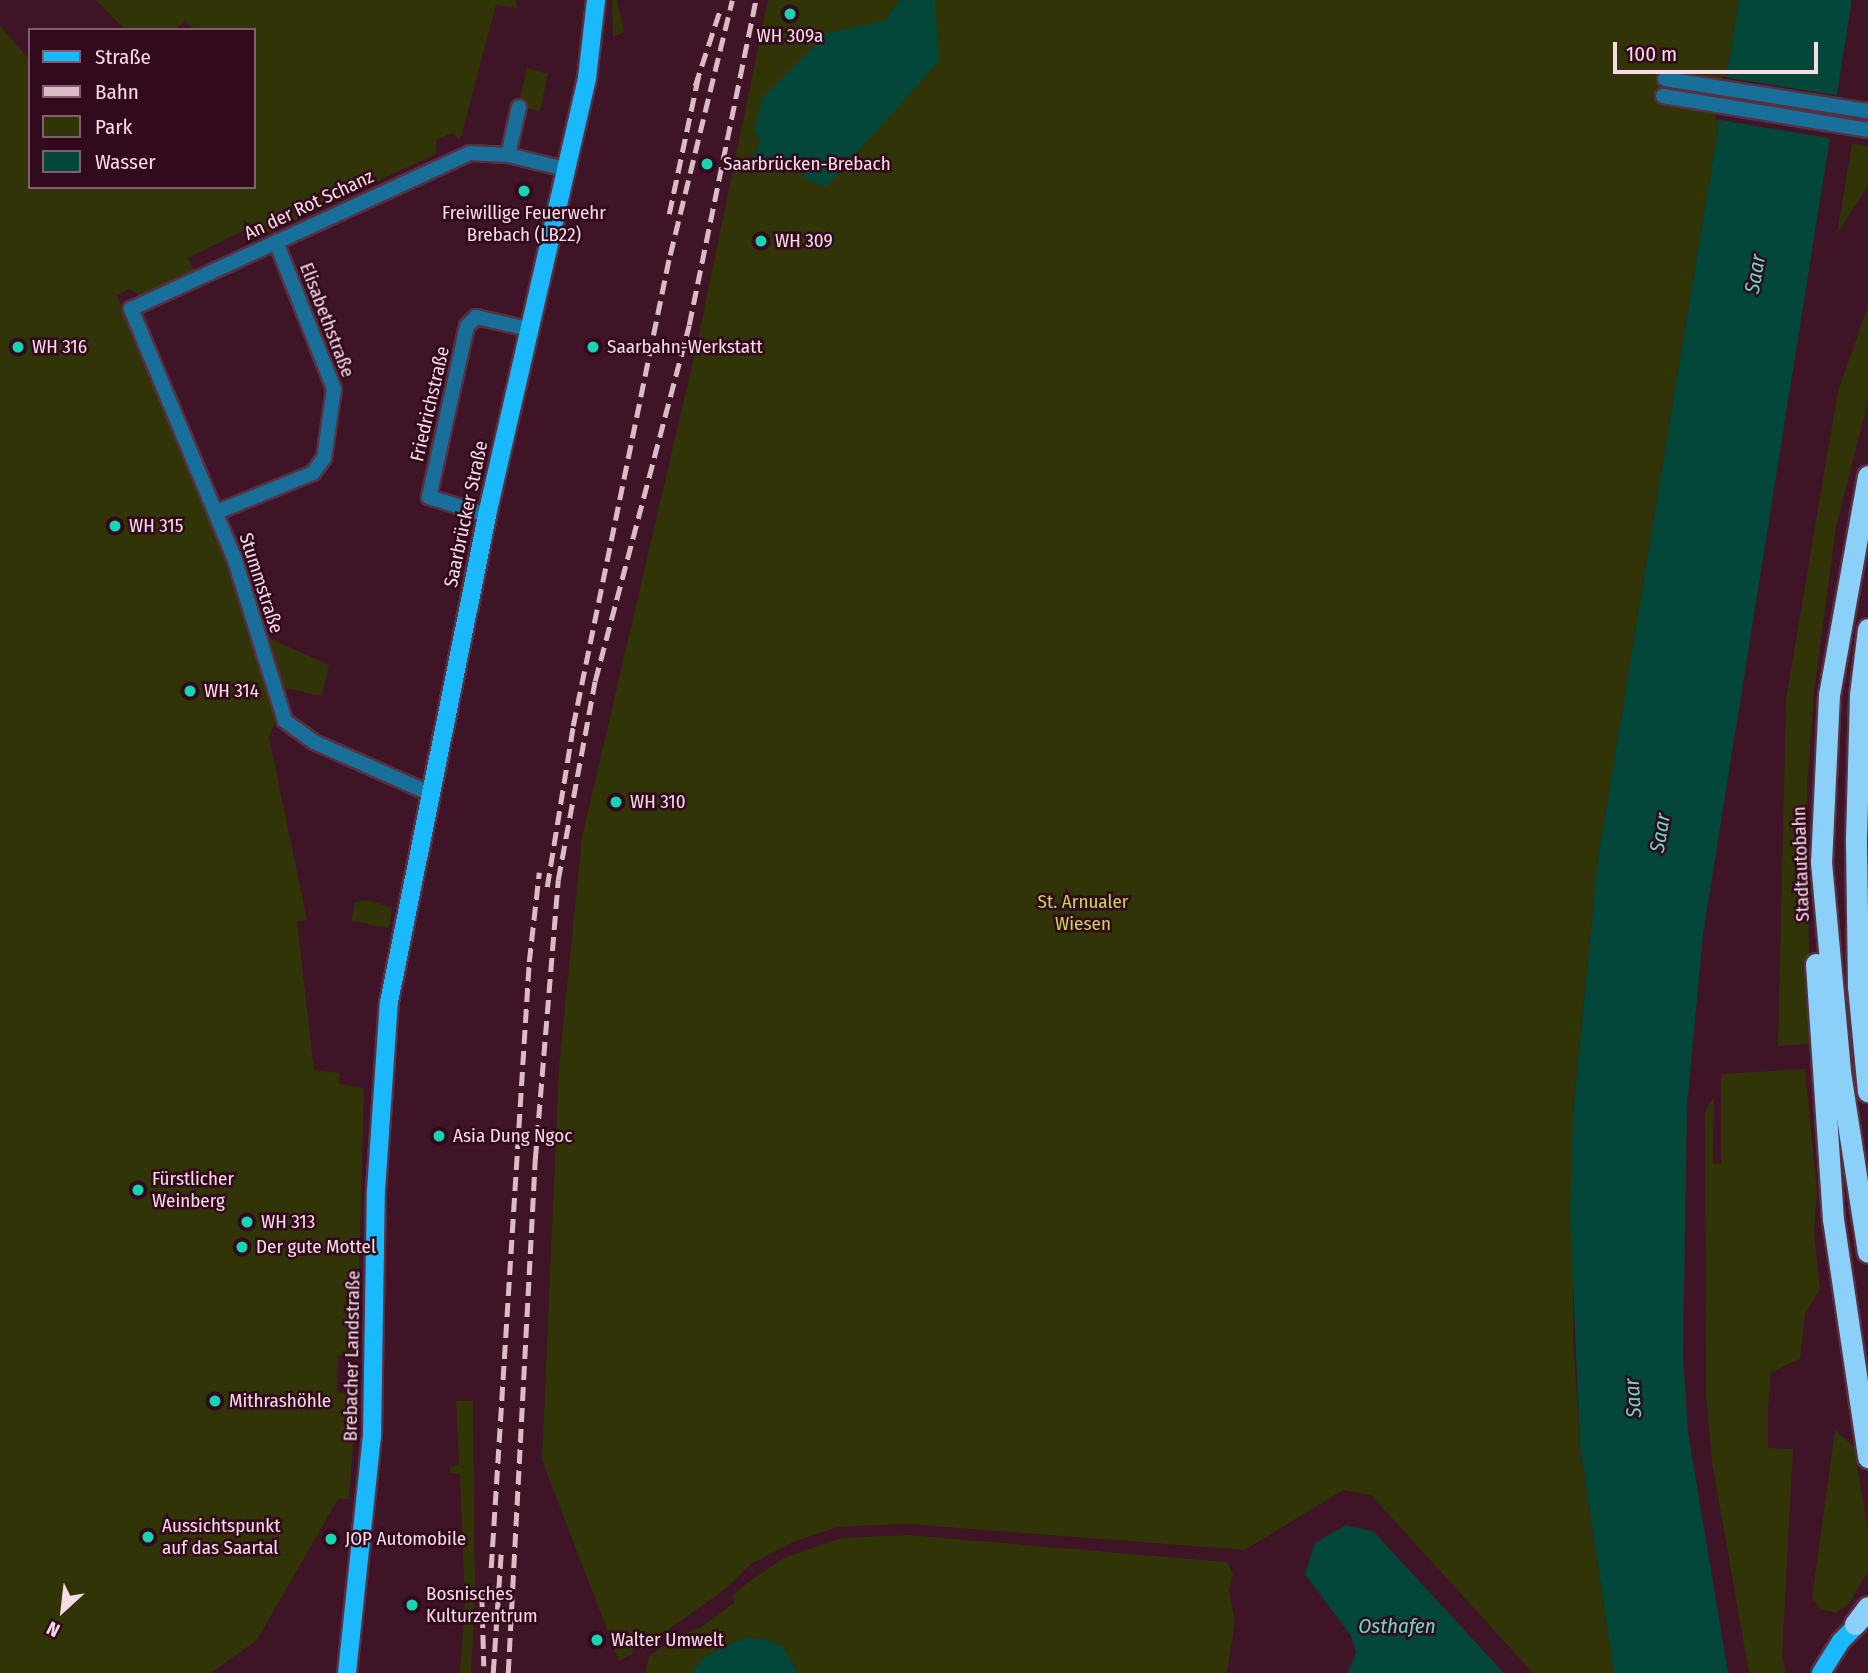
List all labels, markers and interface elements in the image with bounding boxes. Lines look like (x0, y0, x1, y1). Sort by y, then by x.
marker: WH 309a (782, 6, 798, 22)
place label: WH 309a (757, 25, 823, 47)
legend (28, 28, 256, 189)
scale bar (1616, 28, 1821, 72)
text: 100 m (1626, 41, 1677, 67)
text: Straße (95, 44, 151, 70)
text: Bahn (95, 79, 139, 105)
text: Park (95, 114, 132, 140)
text: Wasser (95, 149, 156, 175)
place label: Saarbrücken-Brebach (723, 153, 891, 175)
marker: Saarbrücken-Brebach (697, 154, 717, 174)
street label: An der Rot Schanz (241, 165, 377, 245)
marker: Freiwillige Feuerwehr Brebach (LB22) (516, 183, 532, 199)
place label: Freiwillige Feuerwehr Brebach (LB22) (442, 202, 606, 246)
place label: WH 309 (775, 230, 833, 252)
marker: WH 309 (753, 233, 769, 249)
water label: Saar (1739, 252, 1771, 296)
street label: Elisabethstraße (295, 260, 359, 380)
place label: WH 316 (32, 336, 87, 358)
place label: Saarbahn-Werkstatt (607, 336, 763, 358)
marker: WH 316 (10, 339, 26, 355)
marker: Saarbahn-Werkstatt (585, 339, 601, 355)
street label: Friedrichstraße (406, 344, 454, 464)
street label: Saarbrücker Straße (439, 439, 493, 589)
place label: WH 315 (129, 515, 183, 537)
marker: WH 315 (107, 518, 123, 534)
street label: Stummstraße (234, 530, 288, 636)
place label: WH 314 (204, 680, 259, 702)
marker: WH 314 (182, 683, 198, 699)
place label: WH 310 (630, 791, 686, 813)
marker: WH 310 (608, 794, 624, 810)
street label: Stadtautobahn (1788, 806, 1814, 922)
water label: Saar (1644, 811, 1676, 855)
park label: St. Arnualer Wiesen (1038, 891, 1128, 935)
place label: Asia Dung Ngoc (453, 1125, 572, 1147)
marker: Asia Dung Ngoc (431, 1128, 447, 1144)
place label: Fürstlicher Weinberg (152, 1168, 234, 1212)
marker: Fürstlicher Weinberg (130, 1182, 146, 1198)
place label: WH 313 (261, 1211, 315, 1233)
marker: WH 313 (239, 1214, 255, 1230)
place label: Der gute Mottel (256, 1236, 376, 1258)
marker: Der gute Mottel (234, 1239, 250, 1255)
street label: Brebacher Landstraße (339, 1270, 365, 1442)
water label: Saar (1619, 1378, 1647, 1418)
place label: Mithrashöhle (229, 1390, 331, 1412)
marker: Mithrashöhle (207, 1393, 223, 1409)
place label: Aussichtspunkt auf das Saartal (162, 1515, 280, 1559)
place label: JOP Automobile (345, 1528, 466, 1550)
marker: Aussichtspunkt auf das Saartal (140, 1529, 156, 1545)
marker: JOP Automobile (323, 1531, 339, 1547)
north arrow (28, 1575, 98, 1645)
place label: Bosnisches Kulturzentrum (426, 1583, 538, 1627)
marker: Bosnisches Kulturzentrum (404, 1597, 420, 1613)
water label: Osthafen (1358, 1613, 1436, 1639)
text: N (43, 1616, 64, 1642)
place label: Walter Umwelt (611, 1629, 724, 1651)
marker: Walter Umwelt (589, 1632, 605, 1648)

